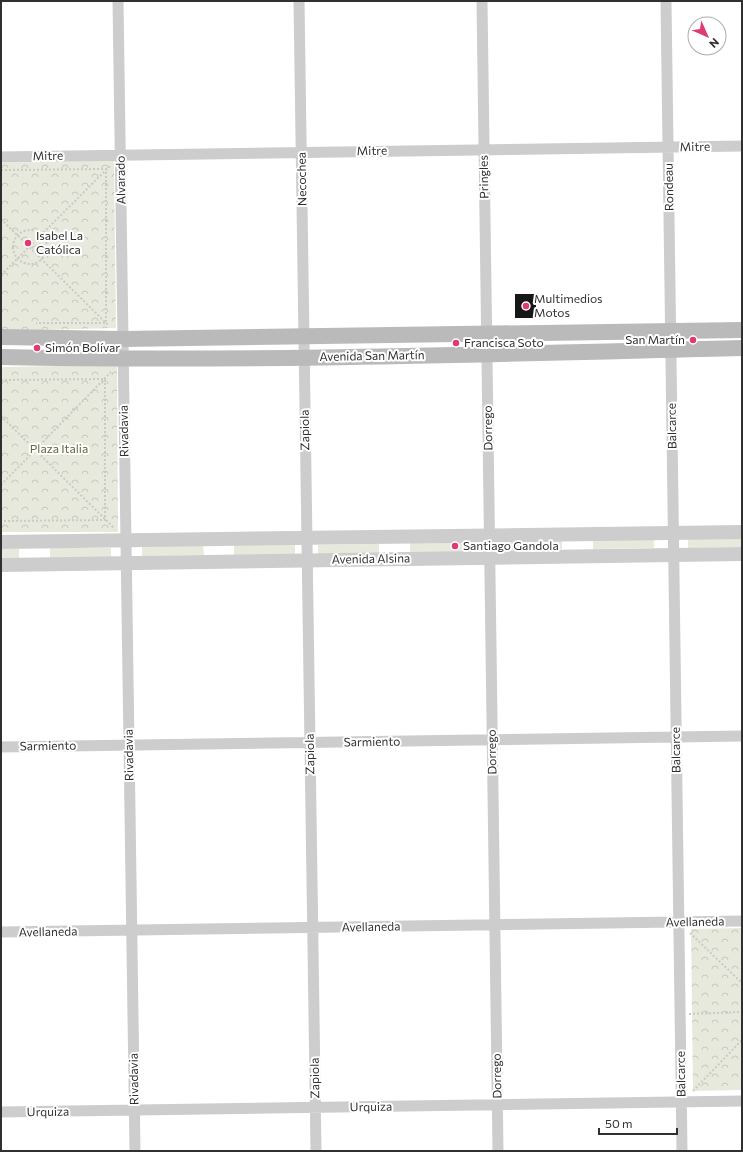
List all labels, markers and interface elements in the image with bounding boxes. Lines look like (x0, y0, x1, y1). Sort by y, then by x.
north arrow (687, 16, 727, 56)
text: N (707, 36, 722, 51)
street label: Mitre (680, 139, 710, 153)
street label: Mitre (357, 143, 387, 157)
street label: Mitre (33, 148, 63, 162)
street label: Necochea (294, 152, 308, 206)
street label: Pringles (476, 155, 490, 199)
street label: Alvarado (113, 156, 127, 204)
street label: Rondeau (661, 163, 675, 211)
place label: Isabel La Católica (36, 228, 83, 256)
marker: Isabel La Católica (23, 238, 33, 248)
place label: Multimedios Motos (534, 291, 603, 319)
marker: Multimedios Motos (521, 301, 531, 311)
place label: San Martín (625, 332, 685, 346)
place label: Francisca Soto (464, 335, 544, 349)
marker: San Martín (688, 335, 698, 345)
marker: Francisca Soto (451, 338, 461, 348)
place label: Simón Bolívar (45, 340, 120, 354)
marker: Simón Bolívar (32, 343, 42, 353)
street label: Avenida San Martín (319, 347, 425, 363)
street label: Balcarce (664, 403, 678, 449)
street label: Rivadavia (116, 405, 130, 457)
street label: Dorrego (480, 405, 494, 451)
street label: Zapiola (297, 409, 311, 451)
park label: Plaza Italia (30, 441, 88, 455)
place label: Santiago Gandola (463, 538, 559, 552)
marker: Santiago Gandola (450, 541, 460, 551)
street label: Avenida Alsina (332, 550, 410, 566)
street label: Balcarce (668, 727, 682, 773)
street label: Rivadavia (121, 729, 135, 781)
street label: Dorrego (484, 729, 498, 775)
street label: Zapiola (302, 733, 316, 775)
street label: Sarmiento (343, 734, 401, 748)
street label: Sarmiento (19, 738, 77, 752)
street label: Avellaneda (665, 913, 725, 929)
street label: Avellaneda (341, 918, 401, 934)
street label: Avellaneda (18, 923, 78, 939)
street label: Balcarce (673, 1051, 687, 1097)
street label: Rivadavia (126, 1053, 140, 1105)
street label: Dorrego (489, 1053, 503, 1099)
street label: Zapiola (307, 1057, 321, 1099)
street label: Urquiza (350, 1099, 392, 1113)
street label: Urquiza (27, 1104, 69, 1118)
scale bar (599, 1110, 677, 1136)
text: 50 m (605, 1116, 633, 1130)

